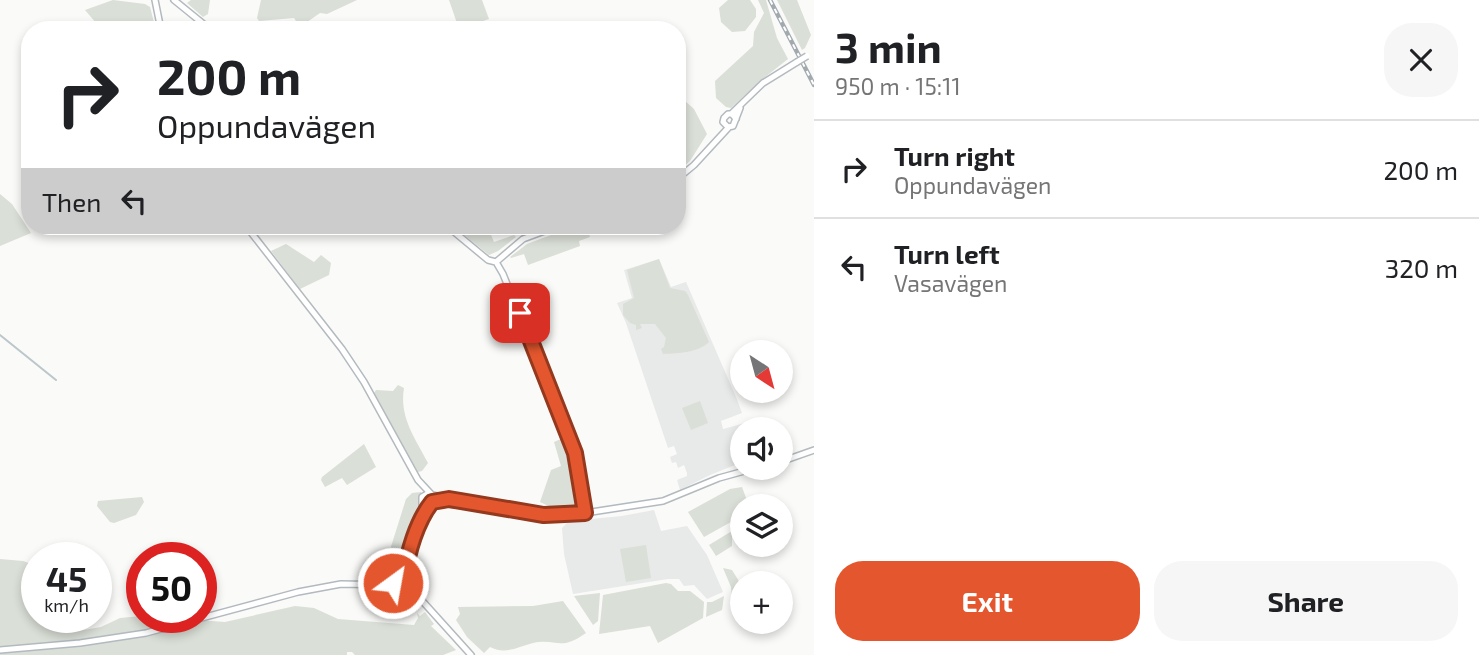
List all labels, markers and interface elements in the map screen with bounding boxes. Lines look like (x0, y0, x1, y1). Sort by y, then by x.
text: 3 min (835, 21, 942, 71)
button: close (1384, 23, 1458, 97)
text: 200 m (157, 46, 301, 105)
icon: right (42, 49, 133, 140)
text: 950 m · 15:11 (835, 72, 961, 100)
text: Oppundavägen (157, 106, 376, 144)
text: Turn right (894, 140, 1015, 171)
icon: right (835, 150, 873, 188)
text: 200 m (1383, 154, 1458, 185)
text: Oppundavägen (894, 171, 1051, 199)
icon: left (115, 182, 153, 220)
text: Then (42, 186, 101, 217)
text: Turn left (894, 238, 1000, 269)
icon: left (835, 248, 873, 286)
text: 320 m (1385, 252, 1458, 283)
text: Vasavägen (894, 269, 1007, 297)
pin (490, 283, 550, 343)
icon: arrive (501, 294, 539, 332)
north arrow (730, 340, 793, 402)
map controls (730, 340, 793, 634)
button: sound (730, 417, 793, 480)
button: layers (730, 494, 793, 557)
speed limit sign: 50 (126, 542, 217, 633)
position arrow (356, 546, 430, 620)
text: 45 (46, 557, 87, 599)
button: Exit (835, 561, 1140, 641)
button: Share (1154, 561, 1458, 641)
button: + (730, 571, 793, 634)
text: km/h (44, 594, 89, 616)

